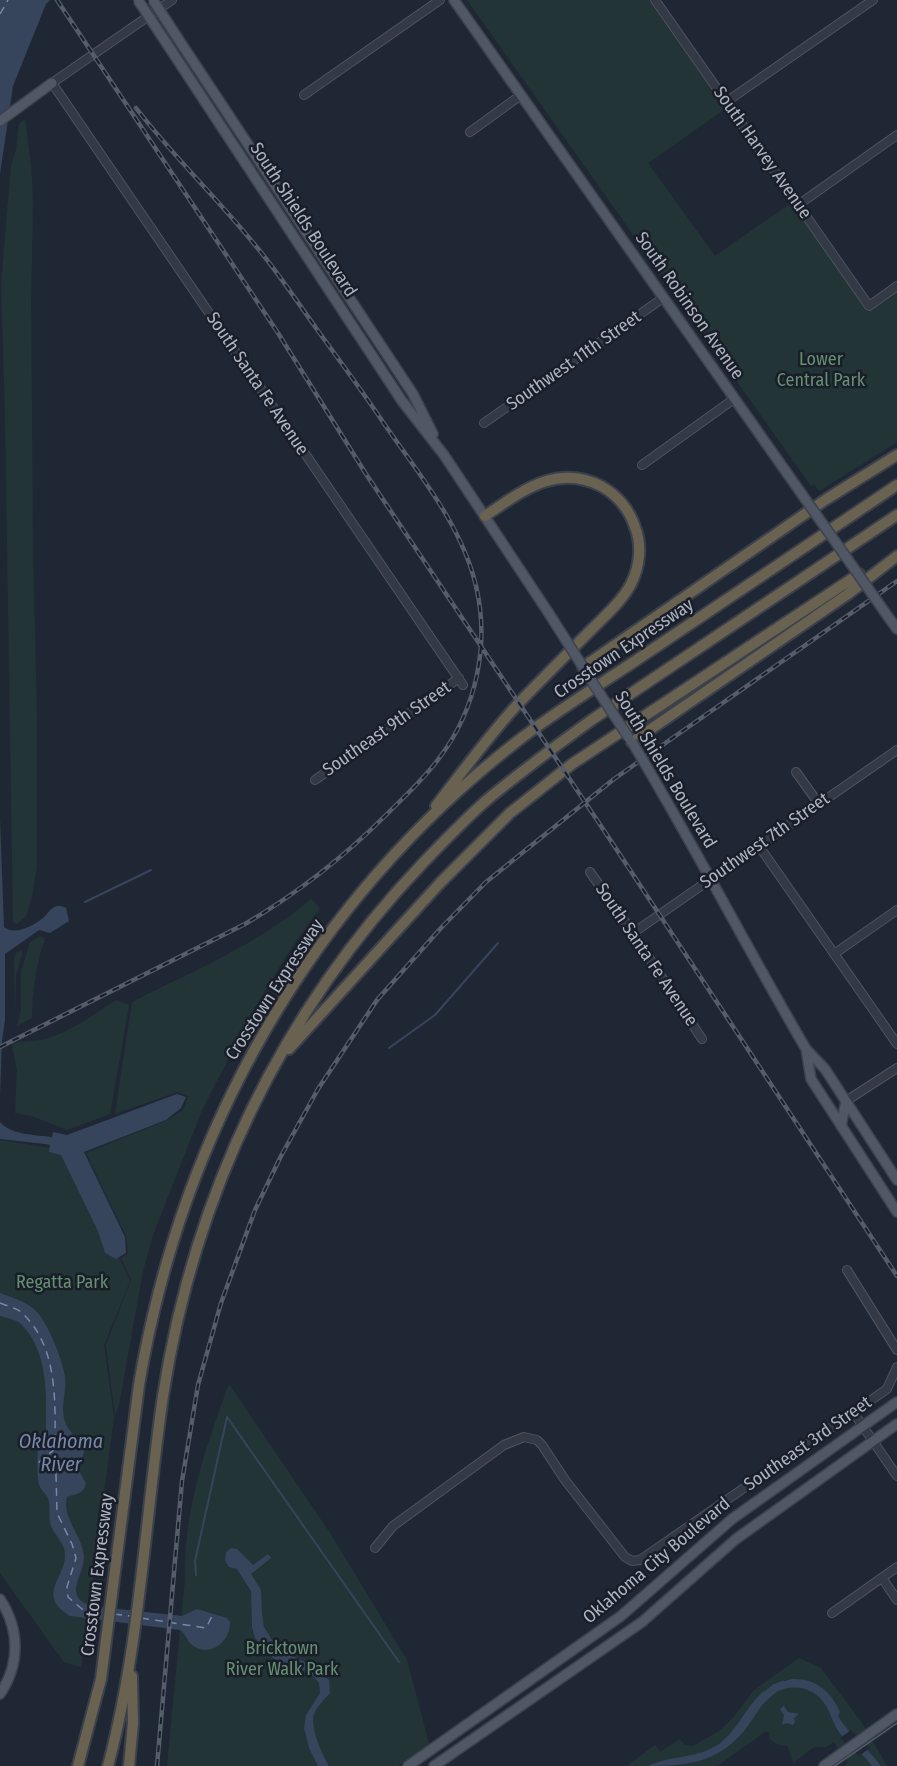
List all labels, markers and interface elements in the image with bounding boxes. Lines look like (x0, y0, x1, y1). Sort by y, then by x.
street label: South Harvey Avenue (708, 83, 816, 223)
street label: South Shields Boulevard (245, 139, 361, 301)
street label: South Robinson Avenue (630, 228, 748, 384)
street label: Southwest 11th Street (503, 306, 645, 416)
street label: South Santa Fe Avenue (201, 308, 313, 460)
park label: Lower Central Park (777, 349, 865, 392)
street label: Crosstown Expressway (550, 594, 698, 704)
street label: Southeast 9th Street (319, 677, 455, 781)
street label: South Shields Boulevard (609, 687, 721, 853)
street label: Southwest 7th Street (696, 788, 834, 894)
street label: South Santa Fe Avenue (590, 879, 702, 1031)
street label: Crosstown Expressway (221, 915, 329, 1065)
park label: Regatta Park (16, 1272, 108, 1294)
street label: Southeast 3rd Street (740, 1392, 876, 1496)
water label: Oklahoma River (19, 1430, 103, 1477)
street label: Crosstown Expressway (77, 1492, 119, 1658)
street label: Oklahoma City Boulevard (579, 1493, 735, 1629)
park label: Bricktown River Walk Park (226, 1638, 338, 1680)

